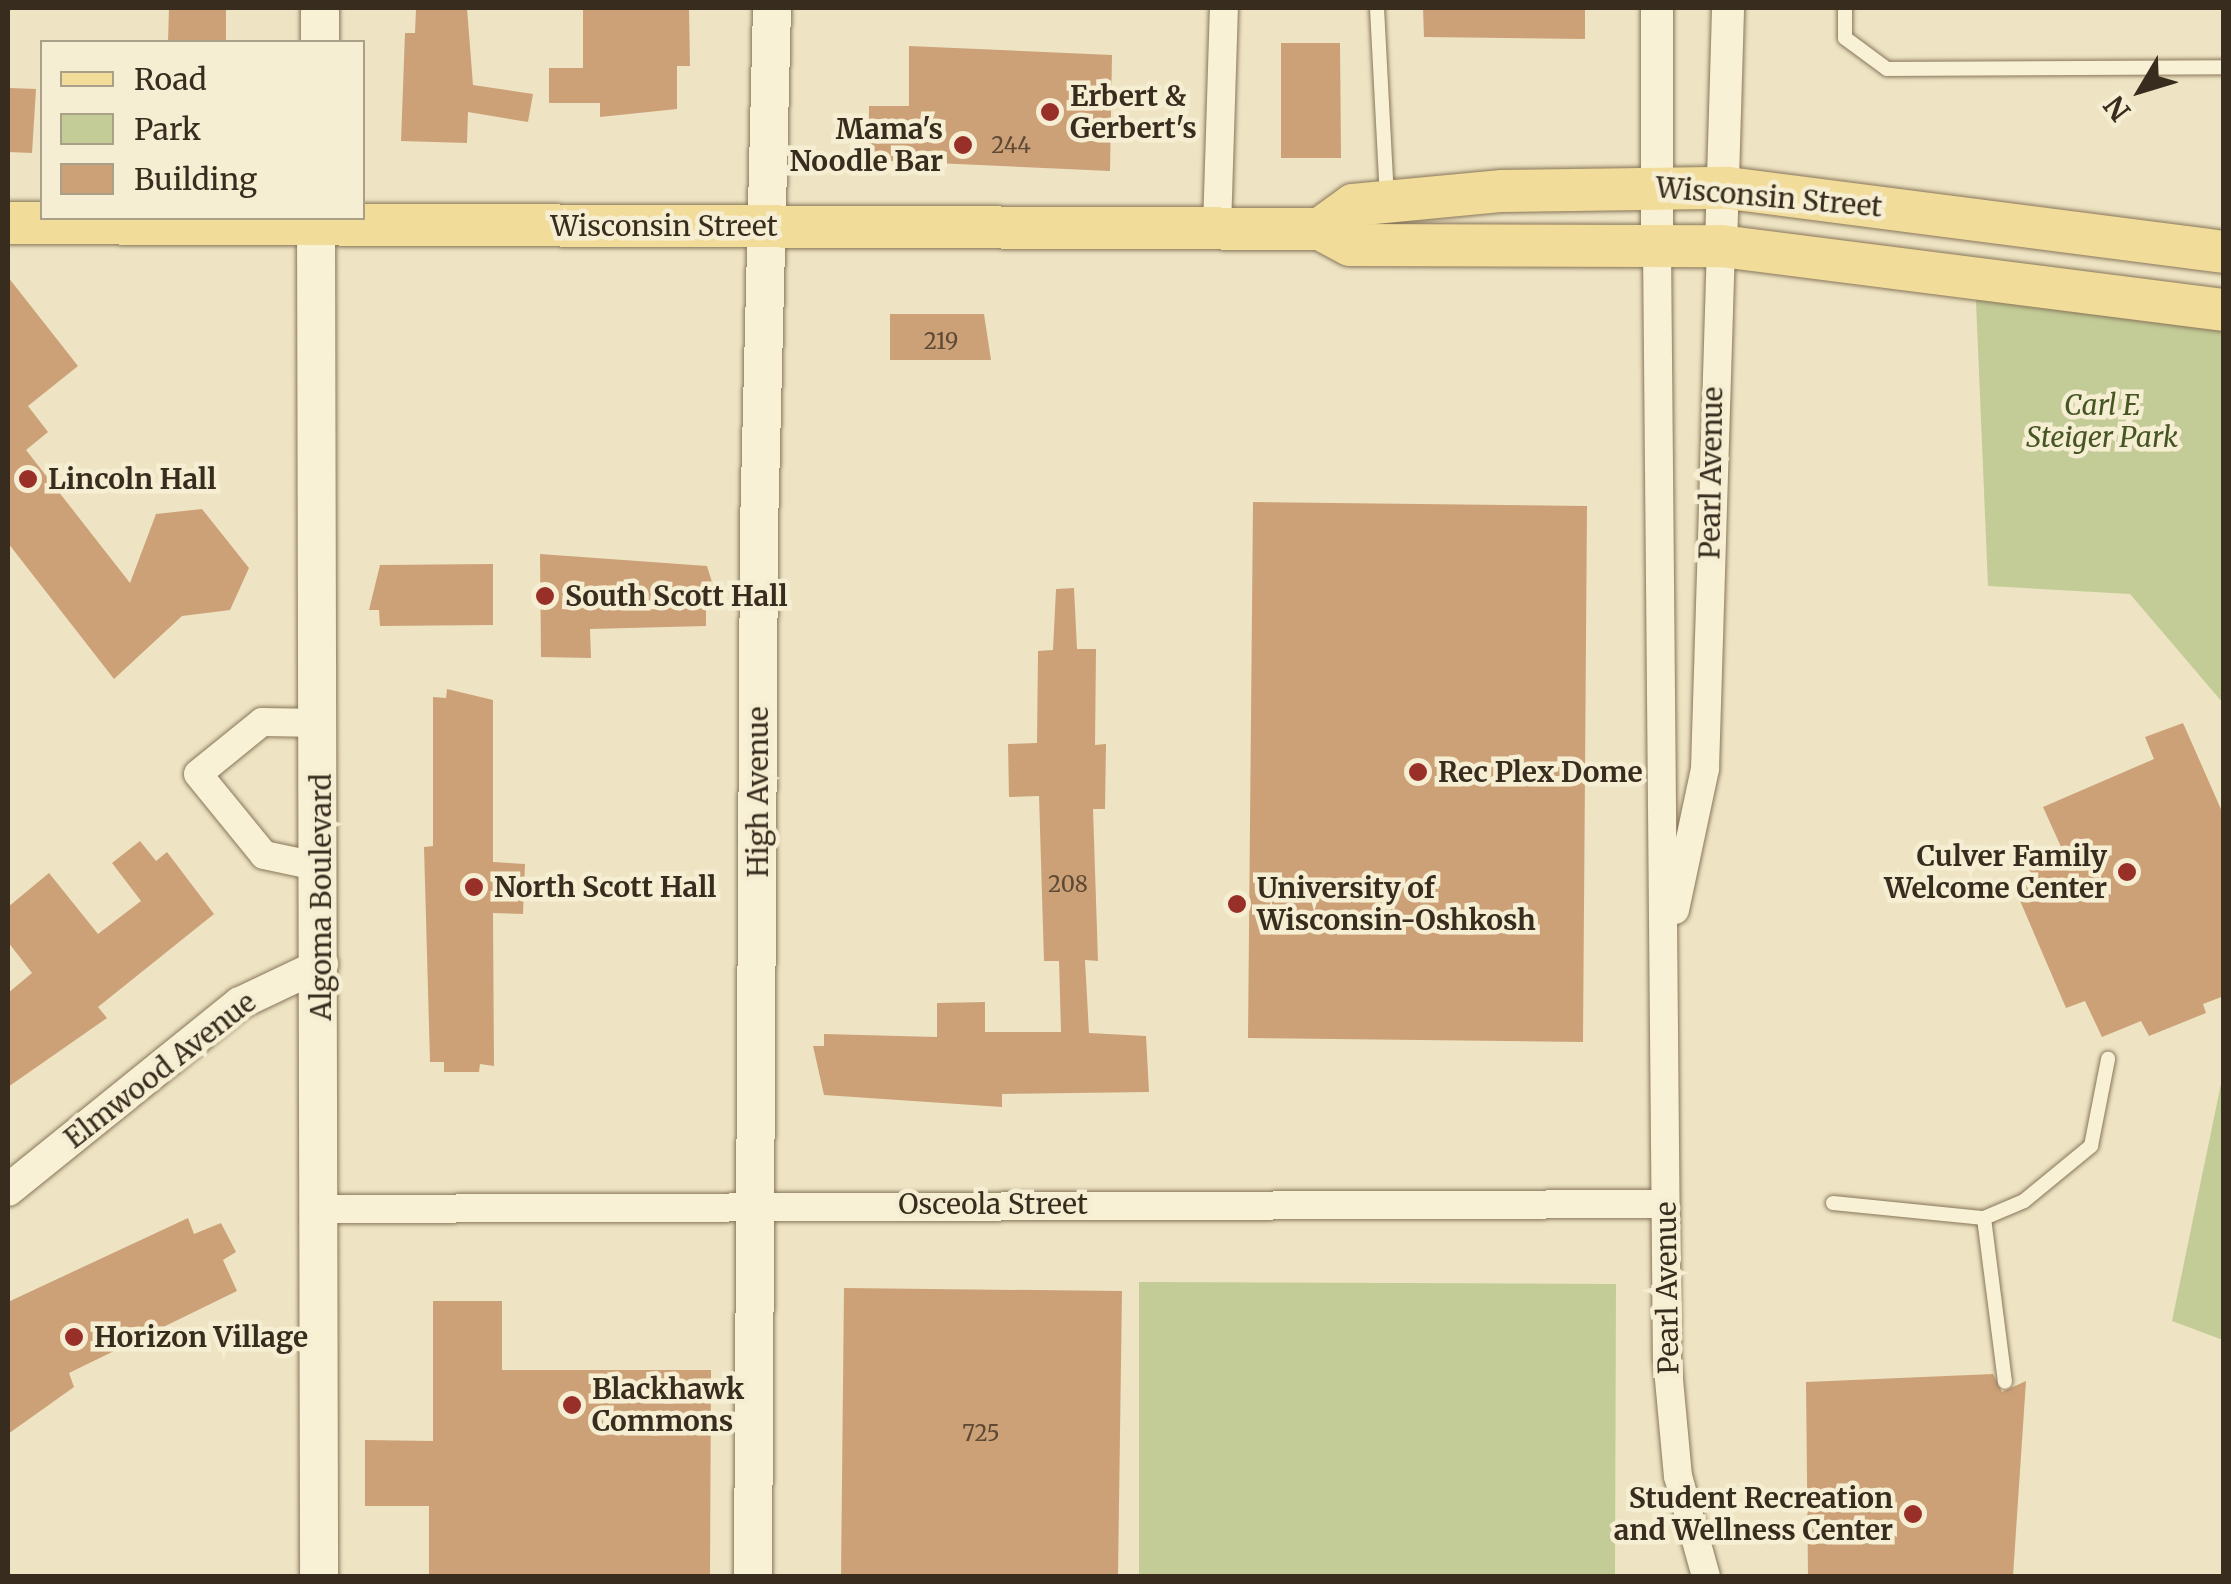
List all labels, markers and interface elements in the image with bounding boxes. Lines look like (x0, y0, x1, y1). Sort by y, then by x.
legend (40, 40, 365, 220)
north arrow (2091, 40, 2191, 140)
text: Road (134, 60, 207, 98)
place label: Erbert & Gerbert's (1070, 79, 1197, 145)
text: N (2096, 89, 2138, 128)
marker: Erbert & Gerbert's (1039, 101, 1061, 123)
text: Park (134, 110, 201, 148)
place label: Mama's Noodle Bar (790, 112, 943, 178)
house number: 244 (991, 133, 1031, 159)
marker: Mama's Noodle Bar (952, 134, 974, 156)
text: Building (134, 160, 257, 198)
street label: Wisconsin Street (1654, 170, 1884, 224)
street label: Wisconsin Street (550, 209, 778, 243)
house number: 219 (924, 329, 958, 355)
street label: Pearl Avenue (1693, 386, 1729, 560)
park label: Carl E Steiger Park (2026, 388, 2178, 454)
place label: Lincoln Hall (48, 462, 216, 496)
marker: Lincoln Hall (17, 468, 39, 490)
place label: South Scott Hall (565, 579, 787, 613)
marker: South Scott Hall (534, 585, 556, 607)
street label: High Avenue (741, 706, 775, 878)
place label: Rec Plex Dome (1438, 755, 1643, 789)
marker: Rec Plex Dome (1407, 761, 1429, 783)
street label: Algoma Boulevard (304, 773, 338, 1021)
place label: Culver Family Welcome Center (1884, 839, 2107, 905)
marker: Culver Family Welcome Center (2116, 861, 2138, 883)
place label: North Scott Hall (494, 870, 716, 904)
place label: University of Wisconsin-Oshkosh (1257, 871, 1536, 937)
house number: 208 (1048, 872, 1088, 898)
marker: North Scott Hall (463, 876, 485, 898)
marker: University of Wisconsin-Oshkosh (1226, 893, 1248, 915)
street label: Elmwood Avenue (58, 985, 262, 1155)
street label: Osceola Street (898, 1187, 1088, 1221)
street label: Pearl Avenue (1649, 1201, 1685, 1375)
place label: Horizon Village (94, 1320, 308, 1354)
marker: Horizon Village (63, 1326, 85, 1348)
place label: Blackhawk Commons (592, 1372, 744, 1438)
marker: Blackhawk Commons (561, 1394, 583, 1416)
house number: 725 (962, 1421, 1000, 1447)
place label: Student Recreation and Wellness Center (1614, 1481, 1893, 1547)
marker: Student Recreation and Wellness Center (1902, 1503, 1924, 1525)

